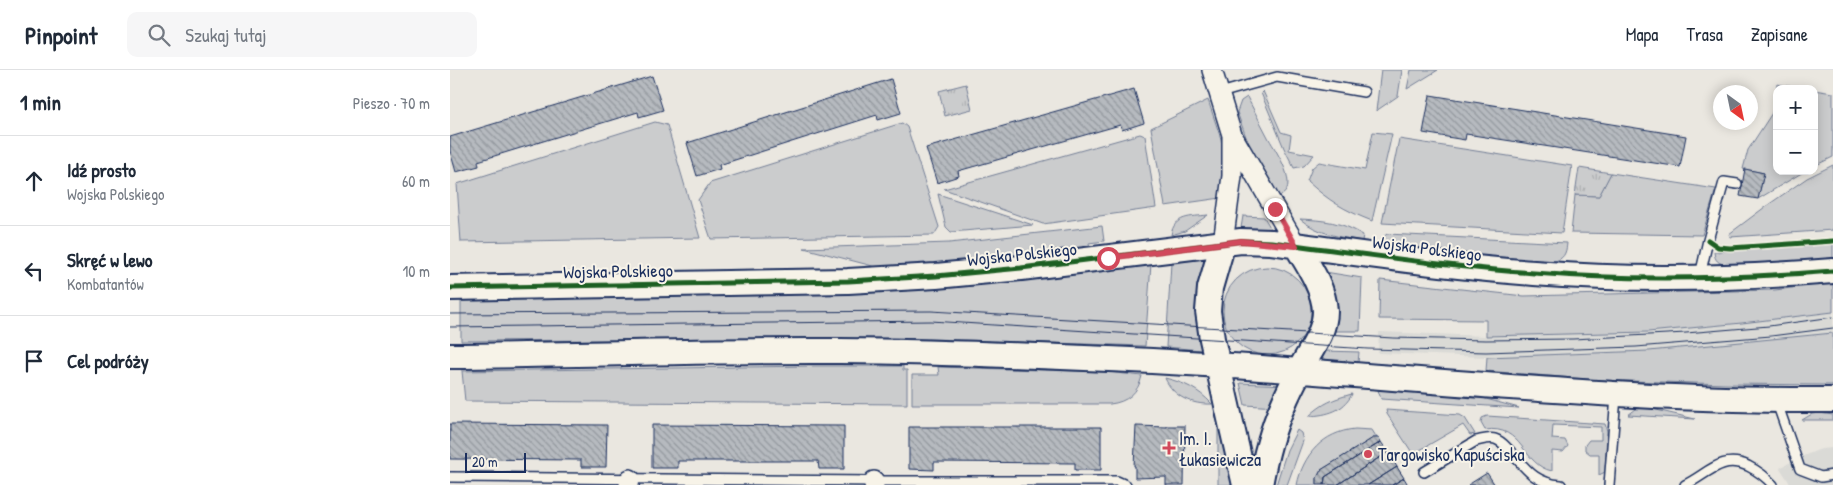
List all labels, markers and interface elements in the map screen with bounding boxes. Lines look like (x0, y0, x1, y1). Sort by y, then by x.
search box (127, 12, 477, 57)
text: Pinpoint (25, 19, 97, 51)
icon: search (145, 21, 173, 49)
text: Szukaj tutaj (185, 22, 266, 48)
text: Mapa (1626, 22, 1658, 47)
text: Trasa (1686, 22, 1723, 47)
text: Zapisane (1751, 22, 1808, 47)
north arrow (1713, 85, 1758, 130)
map controls (1773, 85, 1818, 175)
button: + (1773, 85, 1818, 130)
text: 1 min (20, 88, 61, 117)
text: Pieszo · 70 m (353, 92, 430, 114)
button: − (1773, 130, 1818, 175)
text: Idź prosto (67, 157, 136, 183)
icon: ahead (20, 167, 48, 195)
text: 60 m (402, 170, 430, 192)
text: Wojska Polskiego (67, 183, 165, 205)
route end (1264, 198, 1287, 221)
street label: Wojska Polskiego (1371, 229, 1483, 267)
street label: Wojska Polskiego (966, 236, 1078, 272)
text: Skręć w lewo (67, 247, 152, 273)
route start (1097, 247, 1120, 270)
icon: left (20, 257, 48, 285)
street label: Wojska Polskiego (563, 258, 673, 284)
text: 10 m (402, 260, 430, 282)
text: Kombatantów (67, 273, 144, 295)
icon: arrive (20, 347, 48, 375)
text: Cel podróży (67, 348, 149, 374)
place label: Im. I. Łukasiewicza (1179, 426, 1261, 472)
marker: Im. I. Łukasiewicza (1163, 442, 1175, 454)
place label: Targowisko Kapuściska (1378, 442, 1525, 467)
marker: Targowisko Kapuściska (1362, 448, 1374, 460)
scale bar (465, 450, 526, 473)
text: 20 m (472, 452, 498, 471)

